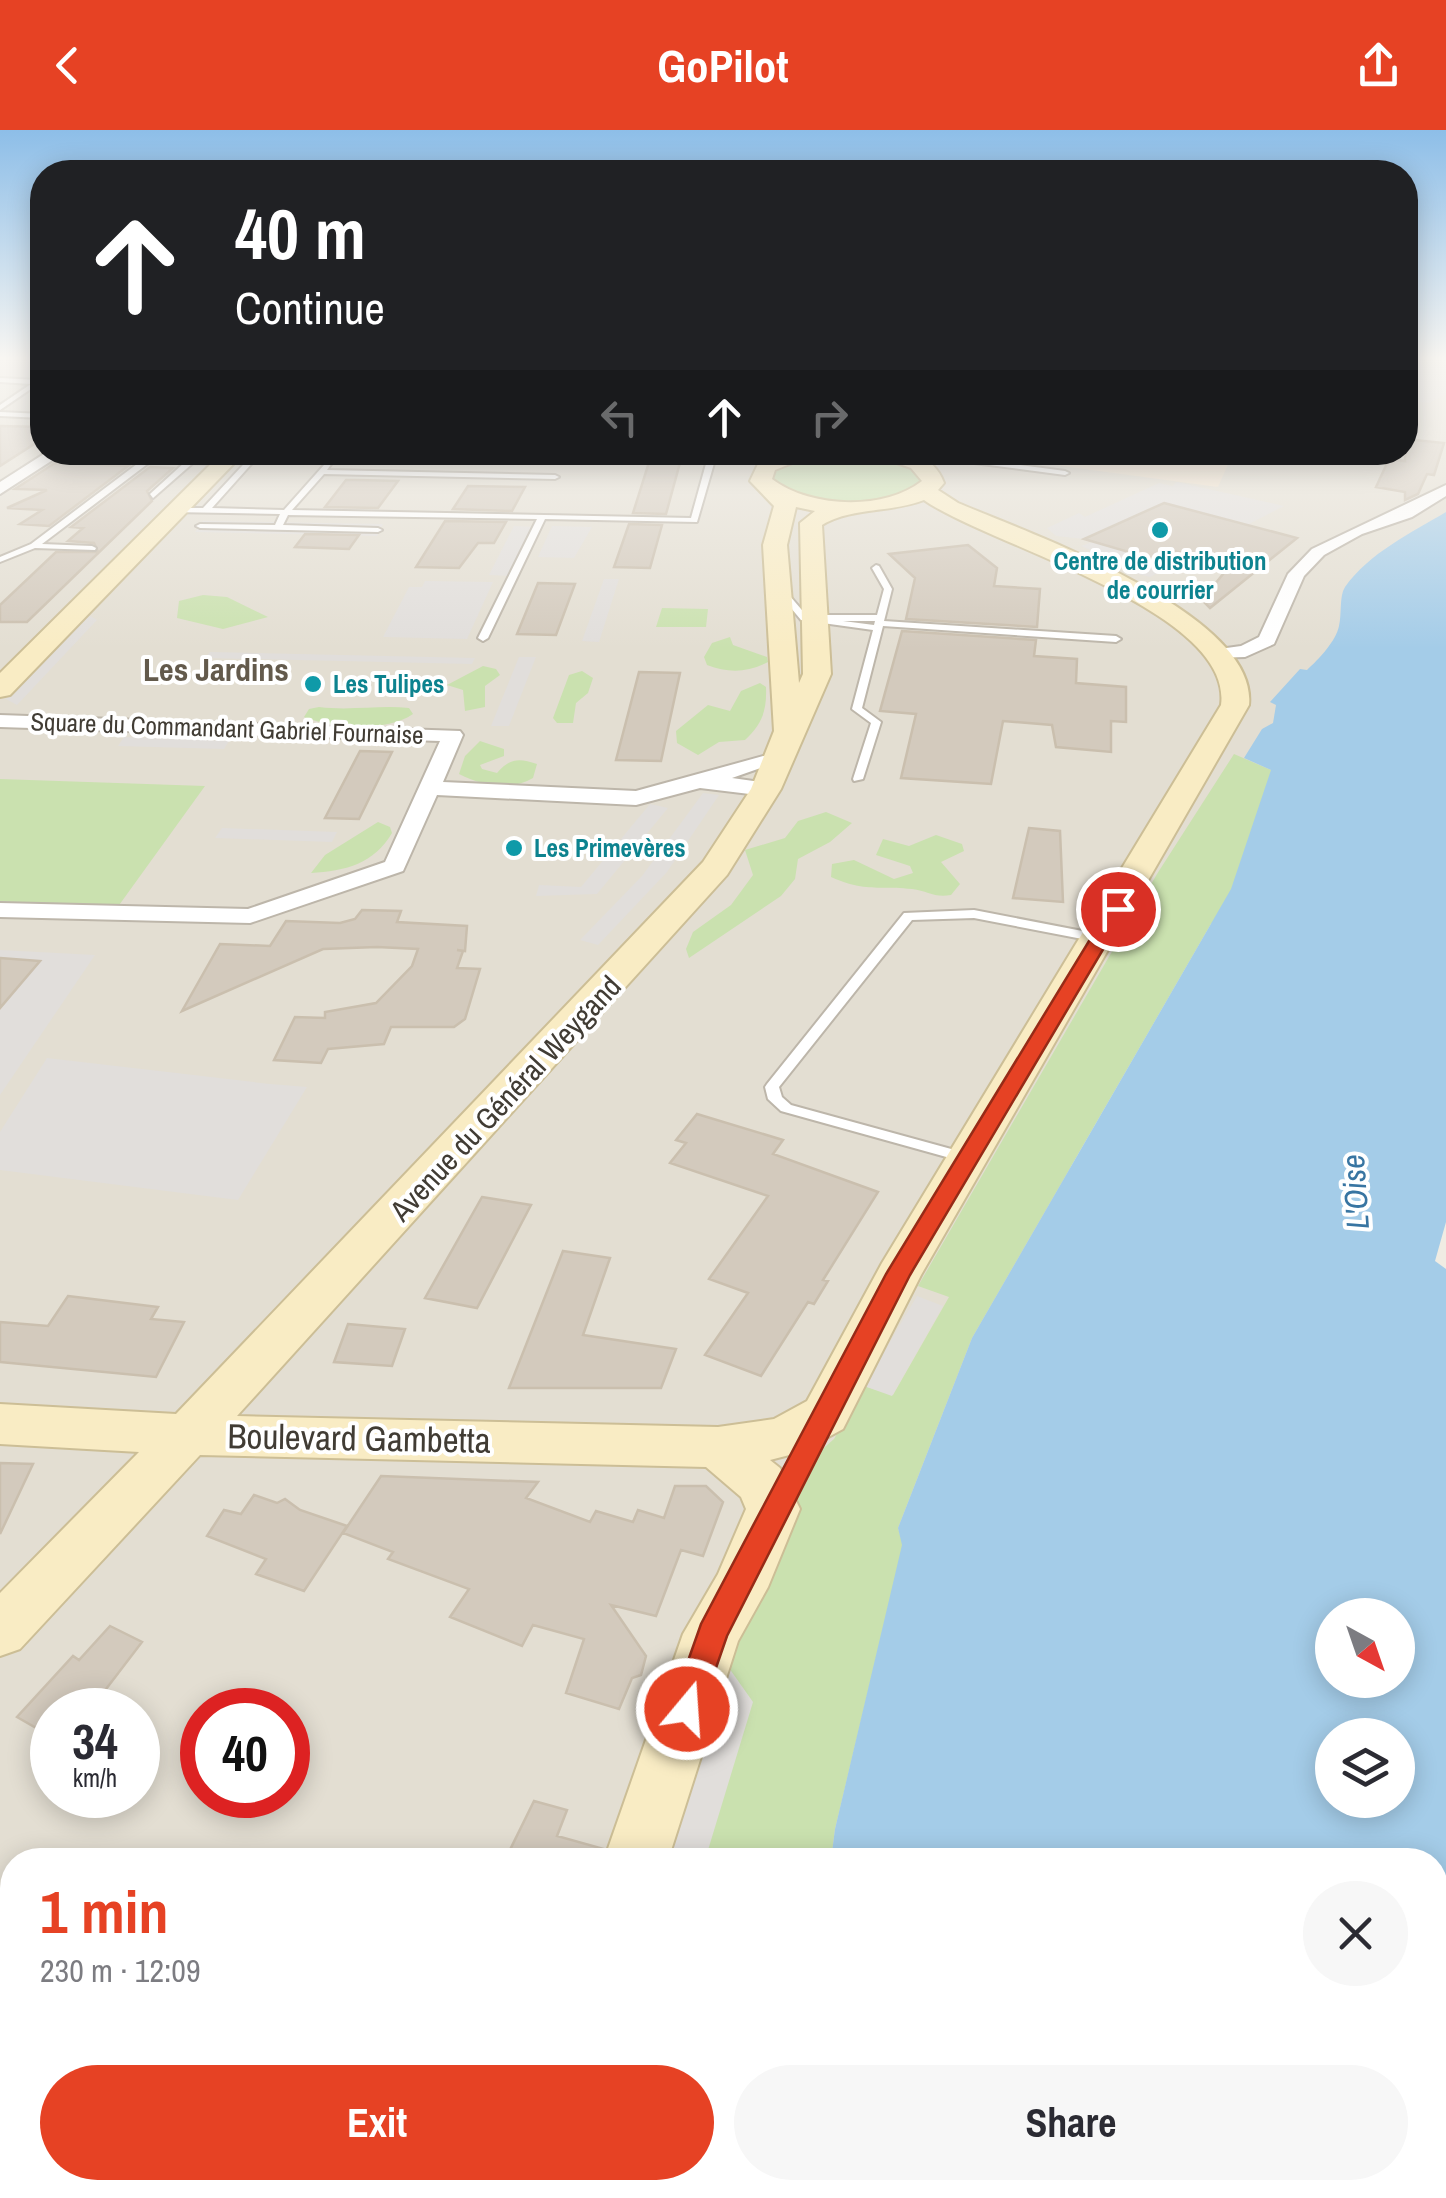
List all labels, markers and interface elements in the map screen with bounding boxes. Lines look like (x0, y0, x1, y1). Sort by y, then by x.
text: GoPilot (657, 35, 789, 96)
icon: back (40, 38, 95, 93)
icon: share (1351, 38, 1406, 93)
text: 40 m (235, 187, 366, 281)
icon: ahead (70, 200, 200, 330)
text: Continue (235, 277, 385, 338)
icon: left (592, 390, 647, 445)
icon: ahead (697, 390, 752, 445)
icon: right (802, 390, 857, 445)
marker: Centre de distribution de courrier (1149, 519, 1171, 541)
place label: Centre de distribution de courrier (1053, 544, 1267, 607)
district label: Les Jardins (143, 648, 289, 691)
place label: Les Tulipes (333, 667, 444, 701)
marker: Les Tulipes (302, 673, 324, 695)
street label: Square du Commandant Gabriel Fournaise (30, 704, 424, 752)
place label: Les Primevères (534, 831, 686, 865)
marker: Les Primevères (503, 837, 525, 859)
pin (1076, 867, 1161, 952)
icon: arrive (1091, 882, 1146, 937)
street label: Avenue du Général Weygand (380, 967, 629, 1230)
water label: L'Oise (1331, 1153, 1379, 1231)
street label: Boulevard Gambetta (227, 1412, 491, 1464)
north arrow (1315, 1598, 1415, 1698)
map controls (1315, 1598, 1415, 1818)
position arrow (635, 1657, 739, 1761)
speed limit sign: 40 (180, 1688, 310, 1818)
text: 34 (72, 1707, 118, 1775)
button: layers (1315, 1718, 1415, 1818)
text: km/h (73, 1761, 117, 1795)
text: 1 min (40, 1871, 169, 1952)
button: close (1303, 1881, 1408, 1986)
text: 230 m · 12:09 (40, 1949, 200, 1992)
button: Exit (40, 2065, 714, 2180)
button: Share (734, 2065, 1408, 2180)

